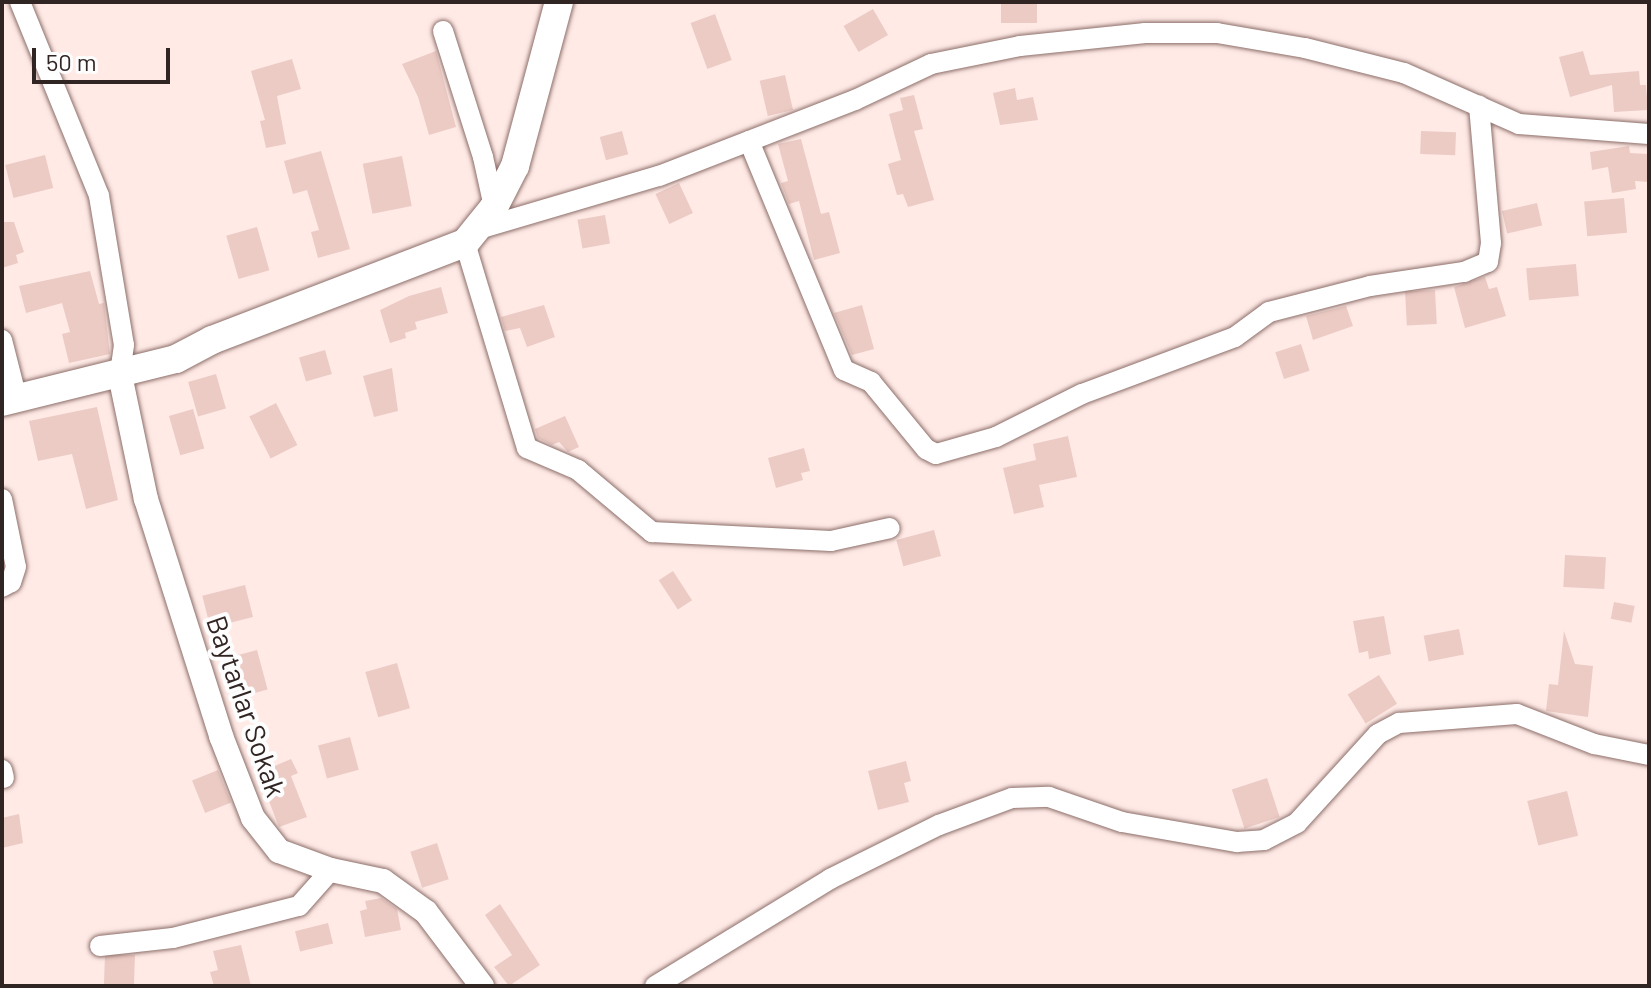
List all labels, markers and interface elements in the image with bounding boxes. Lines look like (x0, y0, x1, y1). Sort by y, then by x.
scale bar (36, 32, 174, 82)
text: 50 m (46, 47, 97, 76)
street label: Baytarlar Sokak (200, 611, 294, 801)

